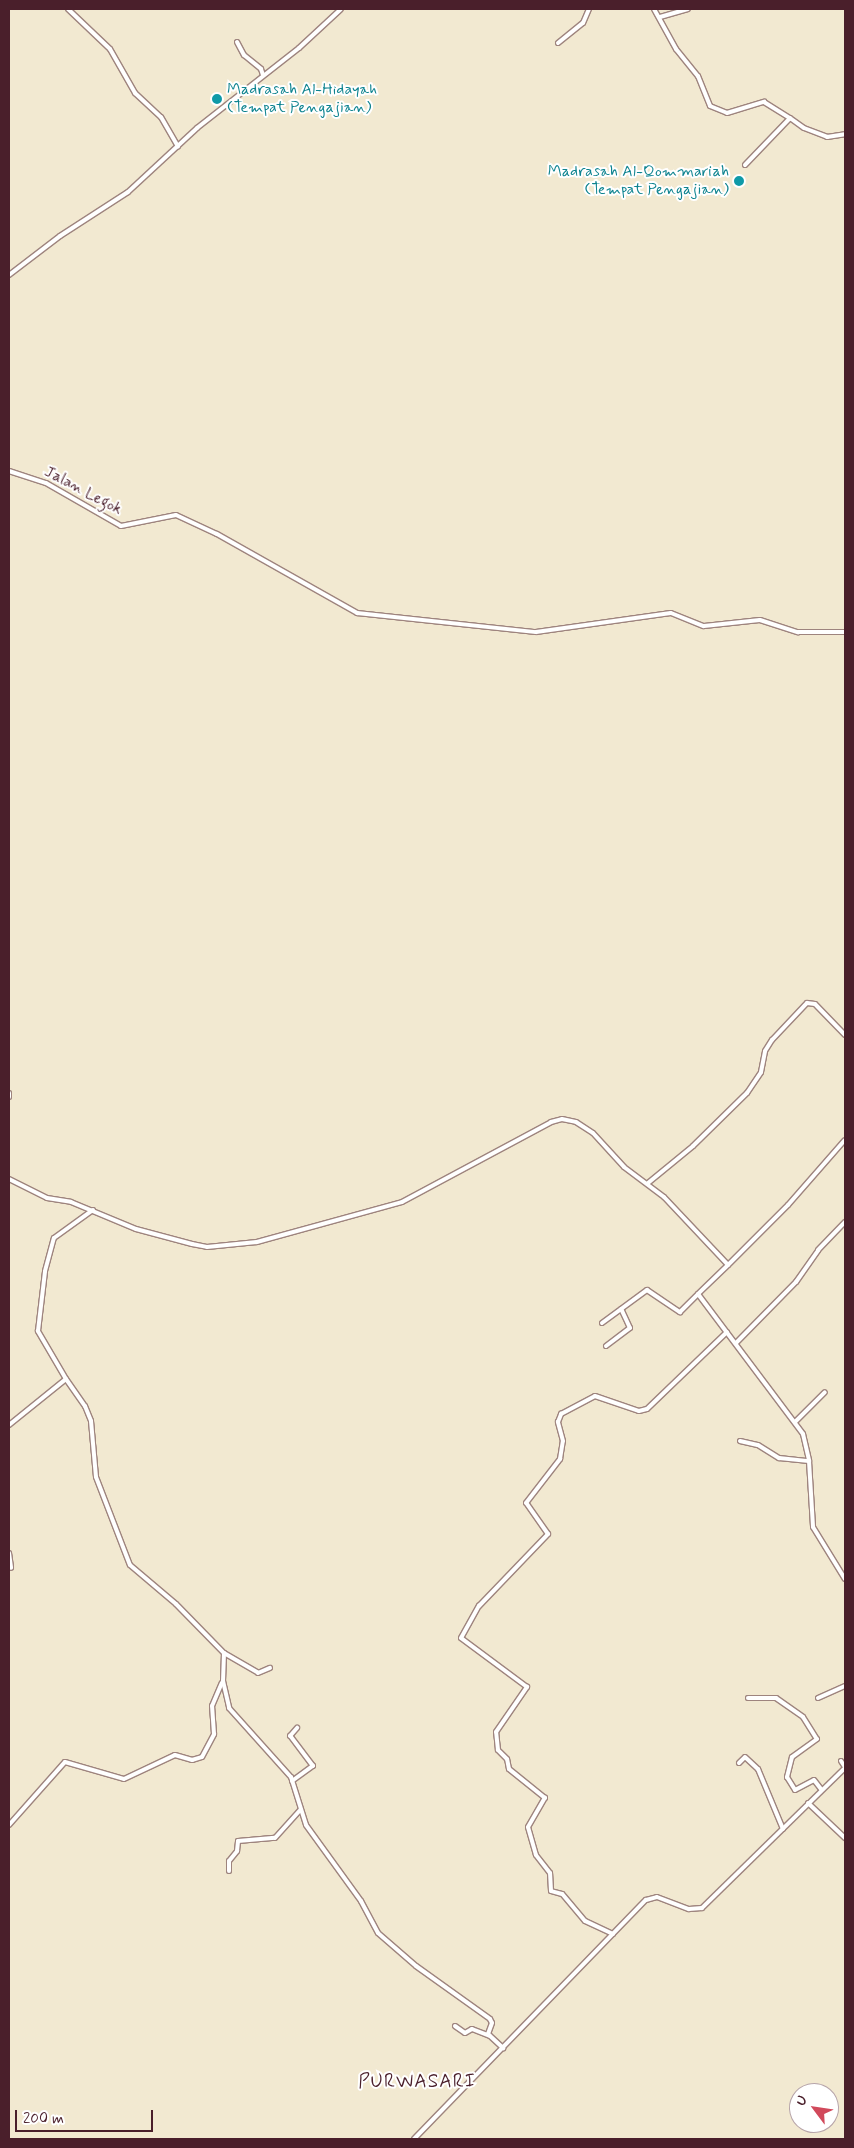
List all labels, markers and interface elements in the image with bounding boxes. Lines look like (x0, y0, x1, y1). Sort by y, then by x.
place label: Madrasah Al-Hidayah (Tempat Pengajian) (227, 80, 378, 118)
marker: Madrasah Al-Hidayah (Tempat Pengajian) (211, 93, 223, 105)
place label: Madrasah Al-Qommariah (Tempat Pengajian) (547, 162, 729, 200)
marker: Madrasah Al-Qommariah (Tempat Pengajian) (733, 175, 745, 187)
street label: Jalan Legok (41, 462, 125, 520)
district label: PURWASARI (358, 2071, 476, 2093)
north arrow (789, 2083, 839, 2133)
text: U (792, 2092, 812, 2109)
scale bar (18, 2100, 155, 2132)
text: 200 m (23, 2109, 64, 2129)

